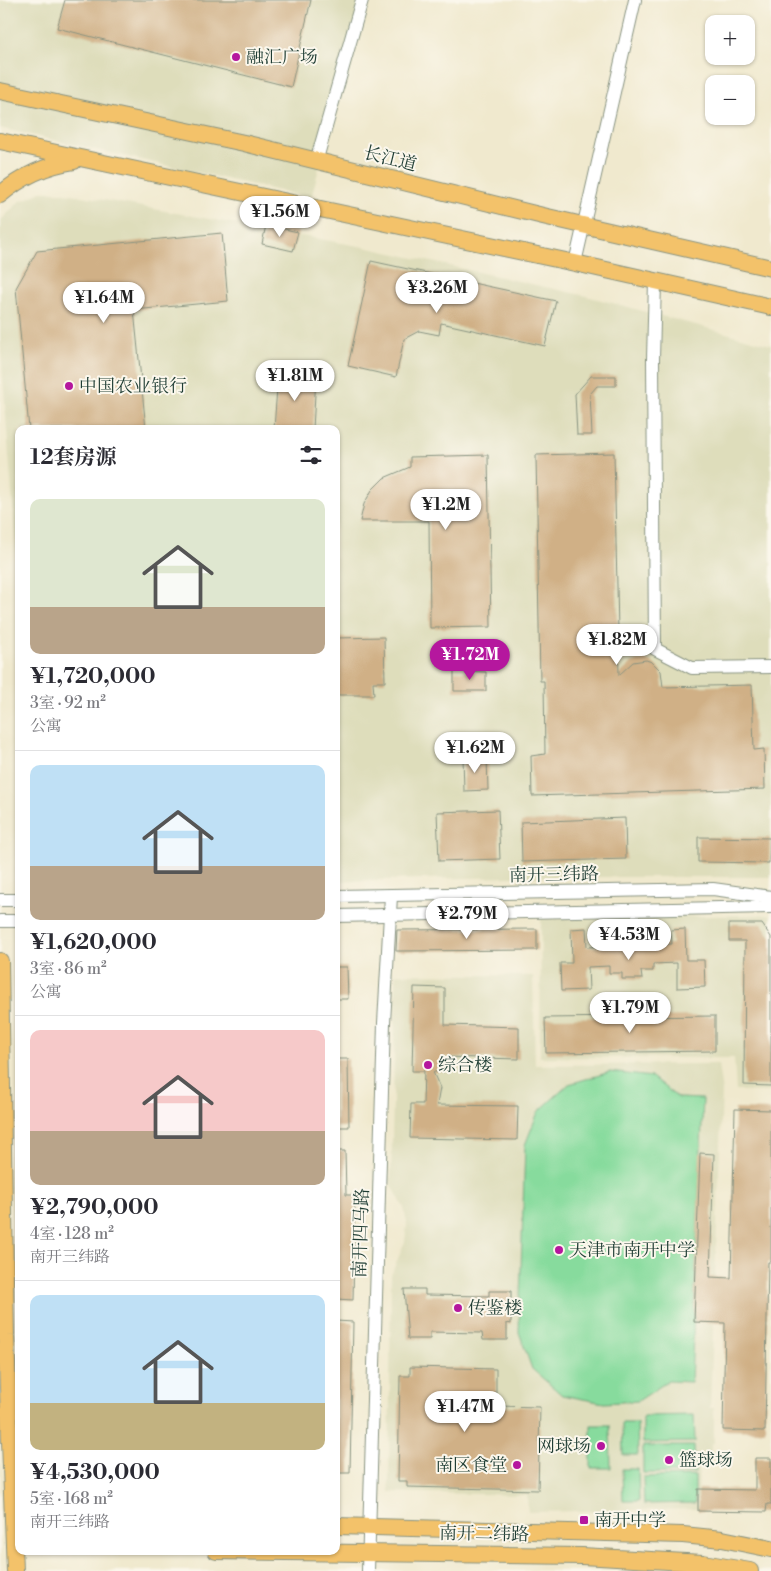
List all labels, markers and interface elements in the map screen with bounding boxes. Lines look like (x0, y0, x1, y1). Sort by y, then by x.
map controls (705, 15, 755, 125)
button: + (705, 15, 755, 65)
place label: 融汇广场 (246, 46, 318, 69)
marker: 融汇广场 (230, 51, 242, 63)
button: − (705, 75, 755, 125)
street label: 长江道 (361, 141, 419, 177)
pin: ¥1.56M (239, 196, 321, 238)
text: ¥1.56M (250, 202, 310, 222)
pin: ¥3.26M (396, 272, 478, 314)
text: ¥3.26M (406, 278, 468, 298)
pin: ¥1.64M (63, 282, 145, 324)
text: ¥1.64M (74, 288, 134, 308)
pin: ¥1.81M (254, 360, 336, 402)
text: ¥1.81M (267, 366, 323, 386)
place label: 中国农业银行 (79, 375, 187, 398)
marker: 中国农业银行 (63, 380, 75, 392)
icon: filters (297, 441, 325, 469)
text: 12套房源 (30, 445, 117, 471)
pin: ¥1.2M (411, 488, 481, 531)
text: ¥1.2M (421, 495, 471, 515)
icon: home (133, 532, 223, 622)
pin: ¥1.82M (576, 624, 658, 666)
text: ¥1.82M (587, 630, 647, 650)
pin: ¥1.72M (429, 638, 511, 681)
text: ¥1.72M (441, 645, 499, 665)
text: ¥1,720,000 (30, 664, 156, 690)
text: 3室 · 92 m² (30, 693, 106, 713)
text: 公寓 (30, 716, 62, 736)
pin: ¥1.62M (434, 732, 516, 774)
text: ¥1.62M (445, 738, 505, 758)
icon: home (133, 797, 223, 887)
street label: 南开三纬路 (509, 863, 599, 887)
pin: ¥2.79M (426, 898, 508, 940)
text: ¥2.79M (437, 904, 497, 924)
pin: ¥4.53M (588, 918, 670, 961)
text: ¥4.53M (598, 925, 660, 945)
text: ¥1,620,000 (30, 930, 157, 956)
text: 3室 · 86 m² (30, 959, 107, 979)
text: 公寓 (30, 982, 62, 1002)
pin: ¥1.79M (589, 992, 671, 1034)
text: ¥1.79M (601, 998, 659, 1018)
place label: 综合楼 (438, 1054, 492, 1077)
marker: 综合楼 (422, 1059, 434, 1071)
icon: home (133, 1062, 223, 1152)
street label: 南开四马路 (348, 1188, 374, 1278)
text: ¥2,790,000 (30, 1195, 159, 1221)
text: 4室 · 128 m² (30, 1224, 114, 1244)
place label: 天津市南开中学 (569, 1239, 695, 1262)
marker: 天津市南开中学 (553, 1244, 565, 1256)
text: 南开三纬路 (30, 1247, 110, 1267)
place label: 传鉴楼 (468, 1297, 522, 1320)
marker: 传鉴楼 (452, 1302, 464, 1314)
icon: home (133, 1327, 223, 1417)
pin: ¥1.47M (424, 1390, 506, 1433)
text: ¥1.47M (436, 1397, 494, 1417)
place label: 网球场 (537, 1435, 591, 1458)
marker: 网球场 (595, 1440, 607, 1452)
place label: 篮球场 (679, 1449, 733, 1472)
place label: 南区食堂 (435, 1454, 507, 1477)
marker: 篮球场 (663, 1454, 675, 1466)
marker: 南区食堂 (511, 1459, 523, 1471)
text: ¥4,530,000 (30, 1460, 160, 1486)
text: 5室 · 168 m² (30, 1489, 113, 1509)
place label: 南开中学 (594, 1509, 666, 1532)
text: 南开三纬路 (30, 1512, 110, 1532)
marker: 南开中学 (578, 1514, 590, 1526)
street label: 南开二纬路 (439, 1522, 529, 1546)

